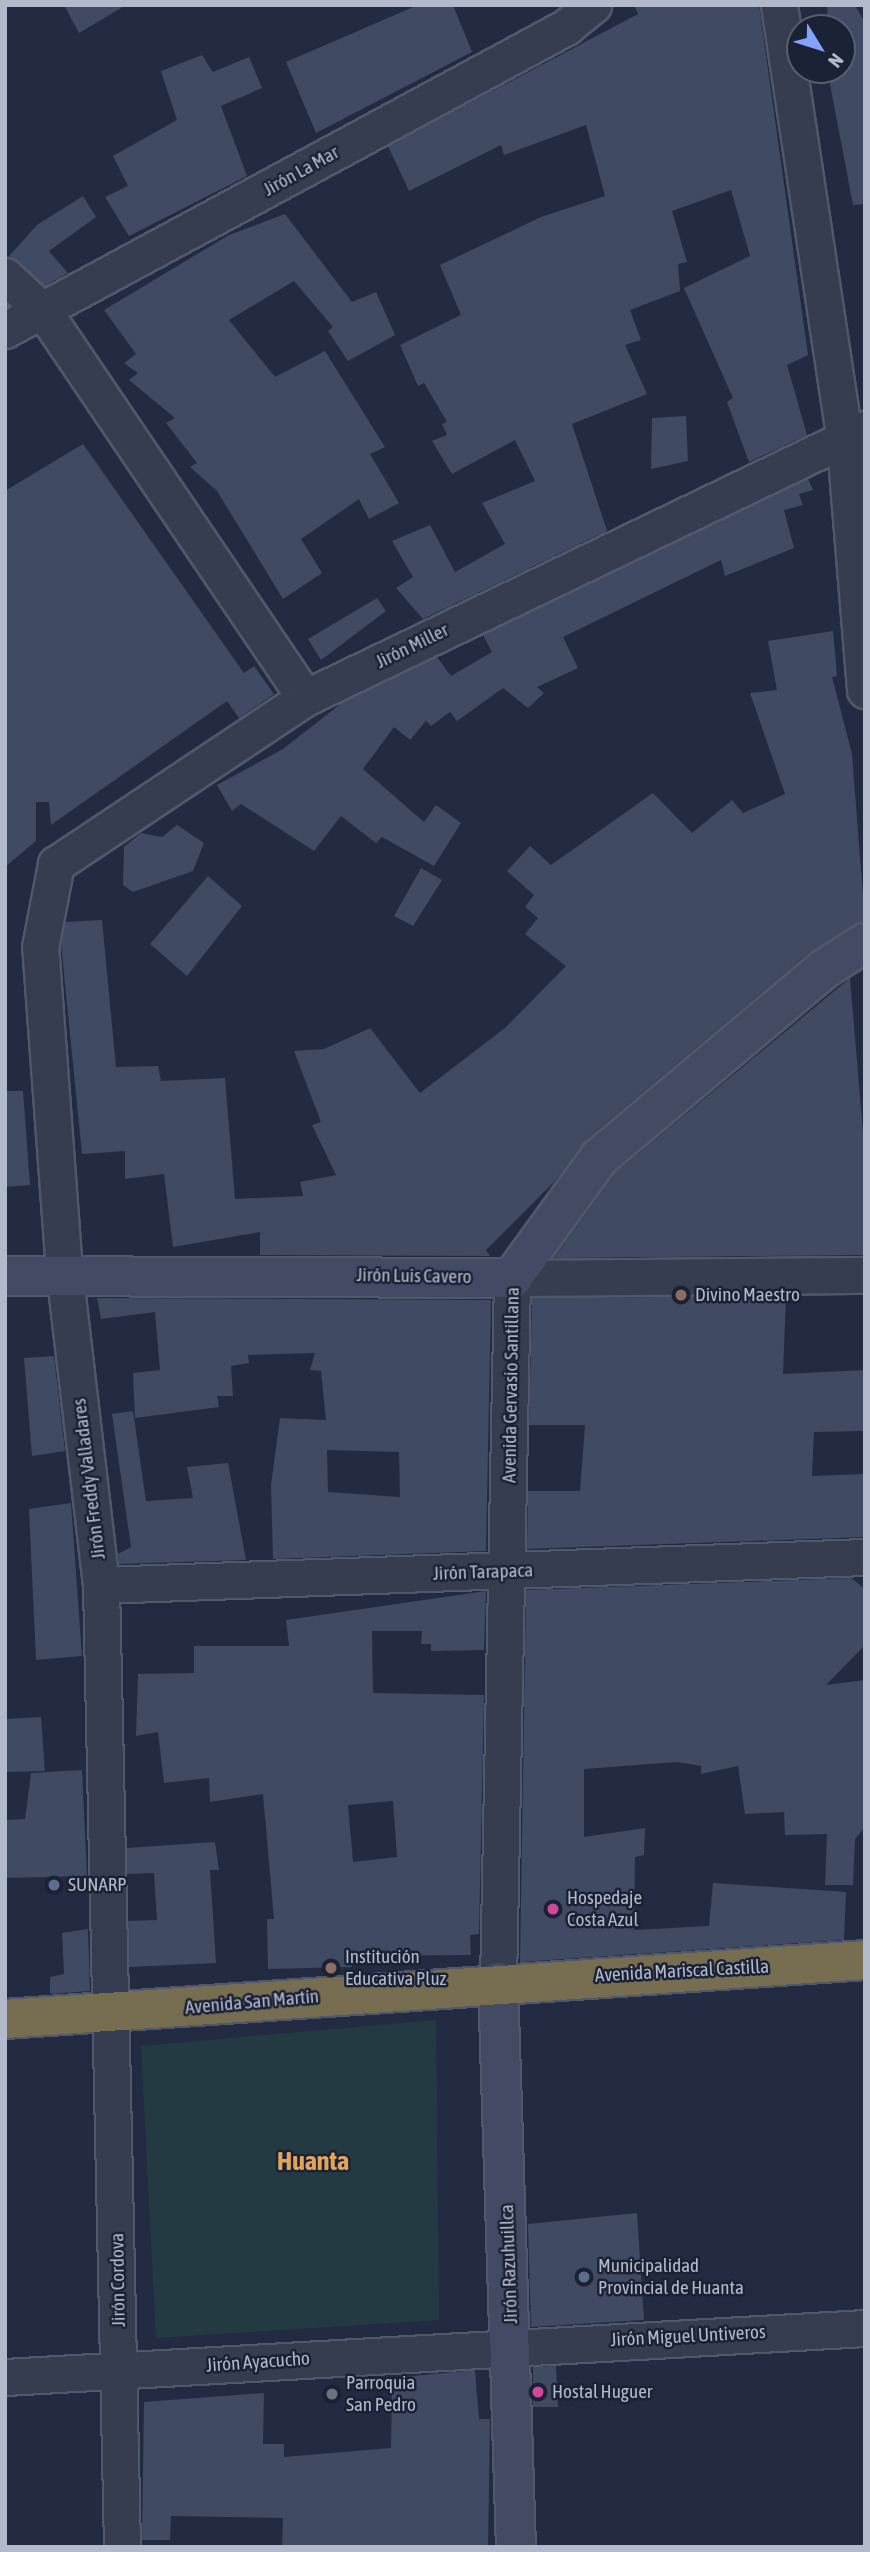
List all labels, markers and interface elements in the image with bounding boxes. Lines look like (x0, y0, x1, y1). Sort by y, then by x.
north arrow (786, 14, 856, 84)
text: N (824, 50, 848, 72)
street label: Jirón La Mar (259, 141, 343, 201)
street label: Jirón Miller (372, 619, 452, 673)
street label: Jirón Luis Cavero (356, 1264, 472, 1288)
place label: Divino Maestro (695, 1284, 800, 1306)
street label: Avenida Gervasio Santillana (498, 1287, 524, 1483)
marker: Divino Maestro (673, 1287, 689, 1303)
street label: Jirón Freddy Valladares (68, 1397, 110, 1561)
street label: Jirón Tarapaca (432, 1559, 534, 1585)
place label: SUNARP (68, 1874, 127, 1896)
marker: SUNARP (46, 1877, 62, 1893)
place label: Hospedaje Costa Azul (567, 1887, 642, 1931)
marker: Hospedaje Costa Azul (545, 1901, 561, 1917)
place label: Institución Educativa Pluz (345, 1946, 446, 1990)
street label: Avenida Mariscal Castilla (594, 1955, 770, 1987)
marker: Institución Educativa Pluz (323, 1960, 339, 1976)
street label: Avenida San Martín (184, 1985, 320, 2019)
district label: Huanta (277, 2146, 349, 2178)
street label: Jirón Razuhuillca (496, 2204, 522, 2324)
street label: Jirón Cordova (106, 2233, 130, 2327)
place label: Municipalidad Provincial de Huanta (598, 2255, 744, 2299)
marker: Municipalidad Provincial de Huanta (576, 2269, 592, 2285)
street label: Jirón Miguel Untiveros (610, 2321, 766, 2351)
street label: Jirón Ayacucho (205, 2347, 311, 2377)
place label: Parroquia San Pedro (346, 2372, 416, 2416)
place label: Hostal Huguer (552, 2381, 652, 2403)
marker: Hostal Huguer (530, 2384, 546, 2400)
marker: Parroquia San Pedro (324, 2386, 340, 2402)

